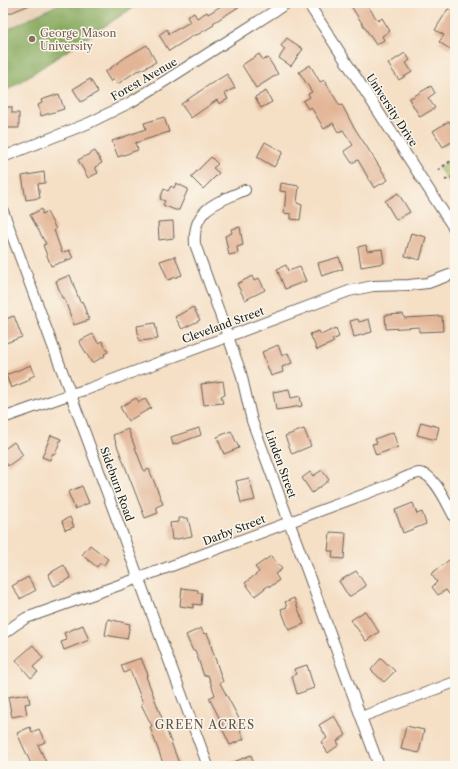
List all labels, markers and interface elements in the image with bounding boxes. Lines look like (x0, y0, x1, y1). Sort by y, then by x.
place label: George Mason University (40, 26, 117, 53)
marker: George Mason University (27, 34, 37, 44)
street label: Forest Avenue (108, 54, 180, 104)
street label: University Drive (363, 71, 421, 149)
street label: Cleveland Street (180, 304, 266, 346)
street label: Linden Street (262, 428, 300, 500)
street label: Sideburn Road (97, 445, 137, 523)
street label: Darby Street (201, 512, 267, 548)
district label: GREEN ACRES (155, 717, 255, 732)

